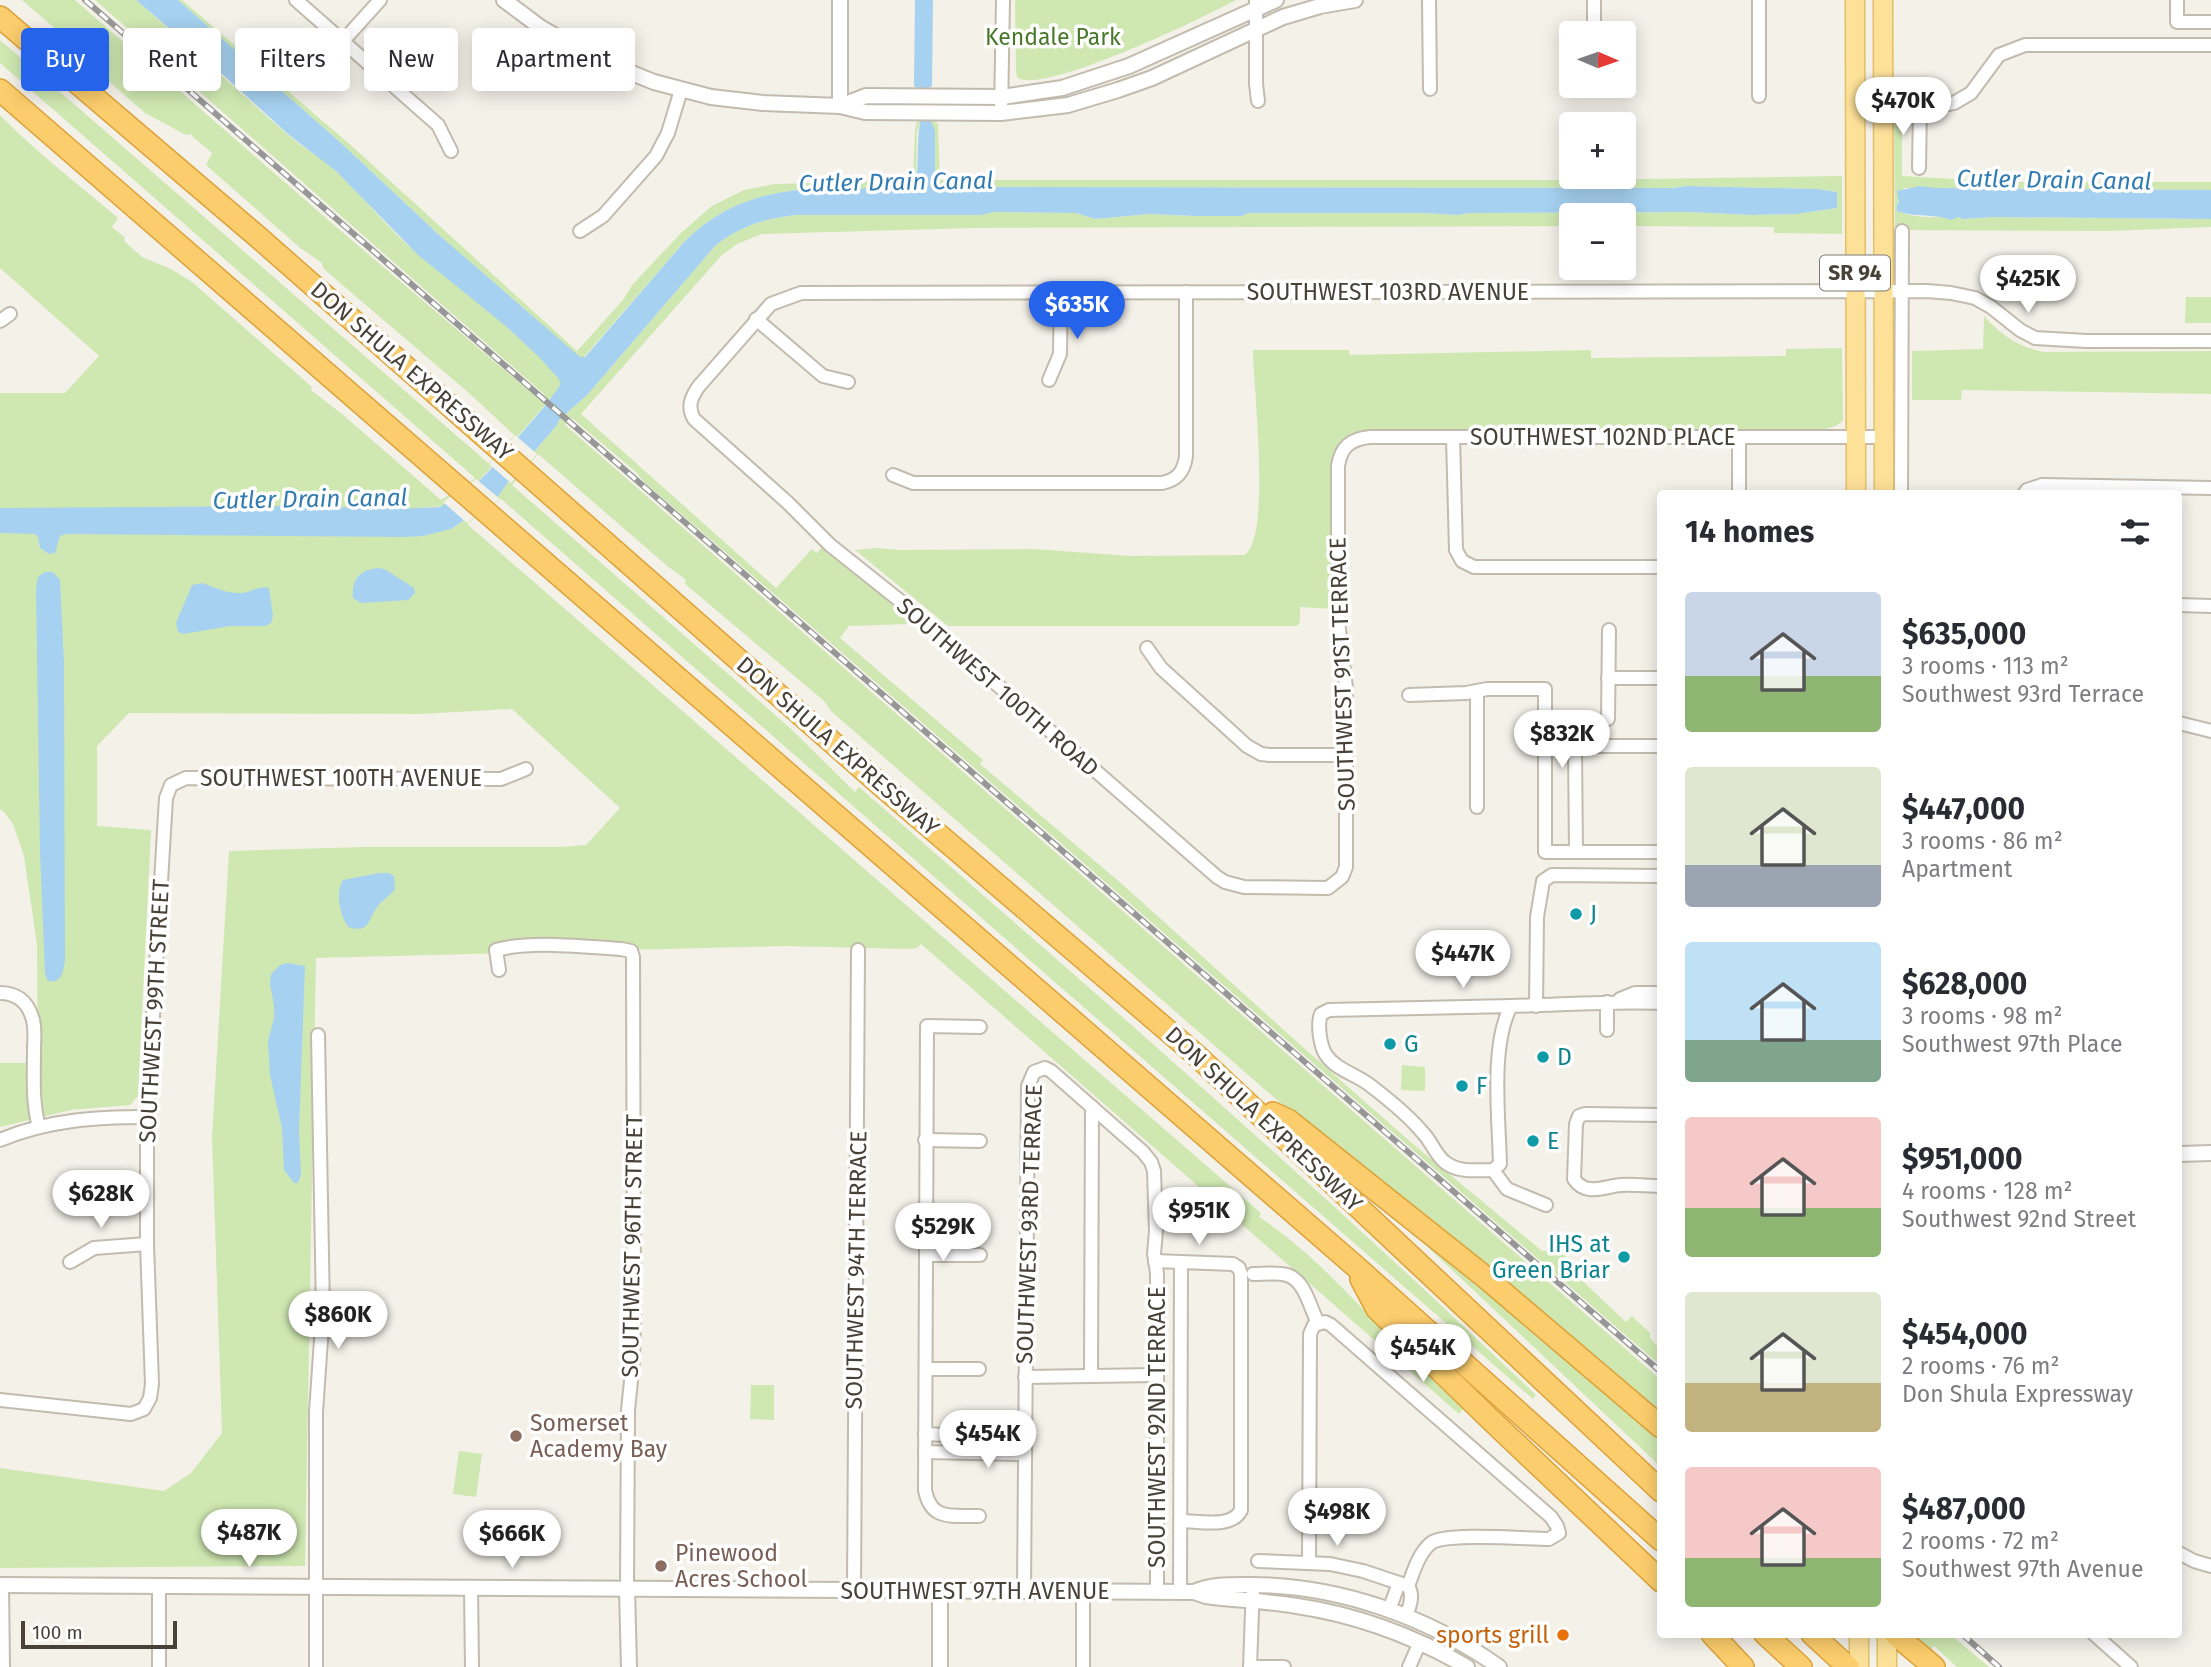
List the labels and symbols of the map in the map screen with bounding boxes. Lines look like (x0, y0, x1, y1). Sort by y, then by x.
north arrow (1559, 21, 1636, 98)
park label: Kendale Park (985, 23, 1121, 51)
pin: $470K (1854, 78, 1952, 137)
water label: Cutler Drain Canal (1956, 164, 2152, 196)
water label: Cutler Drain Canal (798, 166, 994, 198)
road number: SR 94 (1820, 256, 1890, 290)
pin: $425K (1979, 256, 2077, 315)
street label: DON SHULA EXPRESSWAY (305, 275, 519, 467)
street label: SOUTHWEST 103RD AVENUE (1247, 278, 1529, 306)
pin: $635K (1028, 282, 1126, 341)
street label: SOUTHWEST 102ND PLACE (1470, 423, 1736, 451)
water label: Cutler Drain Canal (212, 483, 408, 515)
street label: SOUTHWEST 91ST TERRACE (1323, 537, 1361, 811)
street label: SOUTHWEST 100TH ROAD (891, 592, 1105, 782)
street label: DON SHULA EXPRESSWAY (731, 650, 945, 842)
pin: $832K (1513, 710, 1611, 770)
street label: SOUTHWEST 100TH AVENUE (200, 764, 482, 792)
street label: SOUTHWEST 99TH STREET (133, 878, 175, 1144)
place label: J (1590, 900, 1597, 928)
marker: J (1568, 906, 1584, 922)
pin: $447K (1414, 930, 1512, 990)
street label: DON SHULA EXPRESSWAY (1160, 1020, 1369, 1218)
place label: G (1404, 1030, 1419, 1058)
marker: G (1382, 1036, 1398, 1052)
place label: D (1557, 1043, 1572, 1071)
marker: D (1535, 1049, 1551, 1065)
place label: F (1476, 1072, 1487, 1100)
marker: F (1454, 1078, 1470, 1094)
street label: SOUTHWEST 93RD TERRACE (1010, 1083, 1048, 1365)
street label: SOUTHWEST 96TH STREET (616, 1114, 648, 1378)
place label: E (1547, 1127, 1559, 1155)
street label: SOUTHWEST 94TH TERRACE (840, 1130, 872, 1410)
marker: E (1525, 1133, 1541, 1149)
pin: $628K (52, 1170, 150, 1230)
pin: $951K (1150, 1188, 1248, 1247)
pin: $529K (894, 1204, 992, 1263)
place label: IHS at Green Briar (1492, 1230, 1611, 1284)
marker: IHS at Green Briar (1616, 1249, 1632, 1265)
street label: SOUTHWEST 92ND TERRACE (1143, 1286, 1171, 1568)
pin: $860K (289, 1292, 387, 1351)
pin: $454K (1374, 1324, 1472, 1384)
place label: Somerset Academy Bay (530, 1409, 668, 1463)
pin: $454K (939, 1410, 1037, 1470)
marker: Somerset Academy Bay (508, 1428, 524, 1444)
pin: $498K (1288, 1488, 1386, 1548)
pin: $487K (200, 1510, 298, 1569)
pin: $666K (463, 1510, 561, 1570)
place label: Pinewood Acres School (675, 1539, 808, 1593)
marker: Pinewood Acres School (653, 1558, 669, 1574)
street label: SOUTHWEST 97TH AVENUE (840, 1577, 1110, 1605)
scale bar (21, 1618, 177, 1650)
place label: sports grill (1436, 1621, 1549, 1649)
marker: sports grill (1555, 1627, 1571, 1643)

